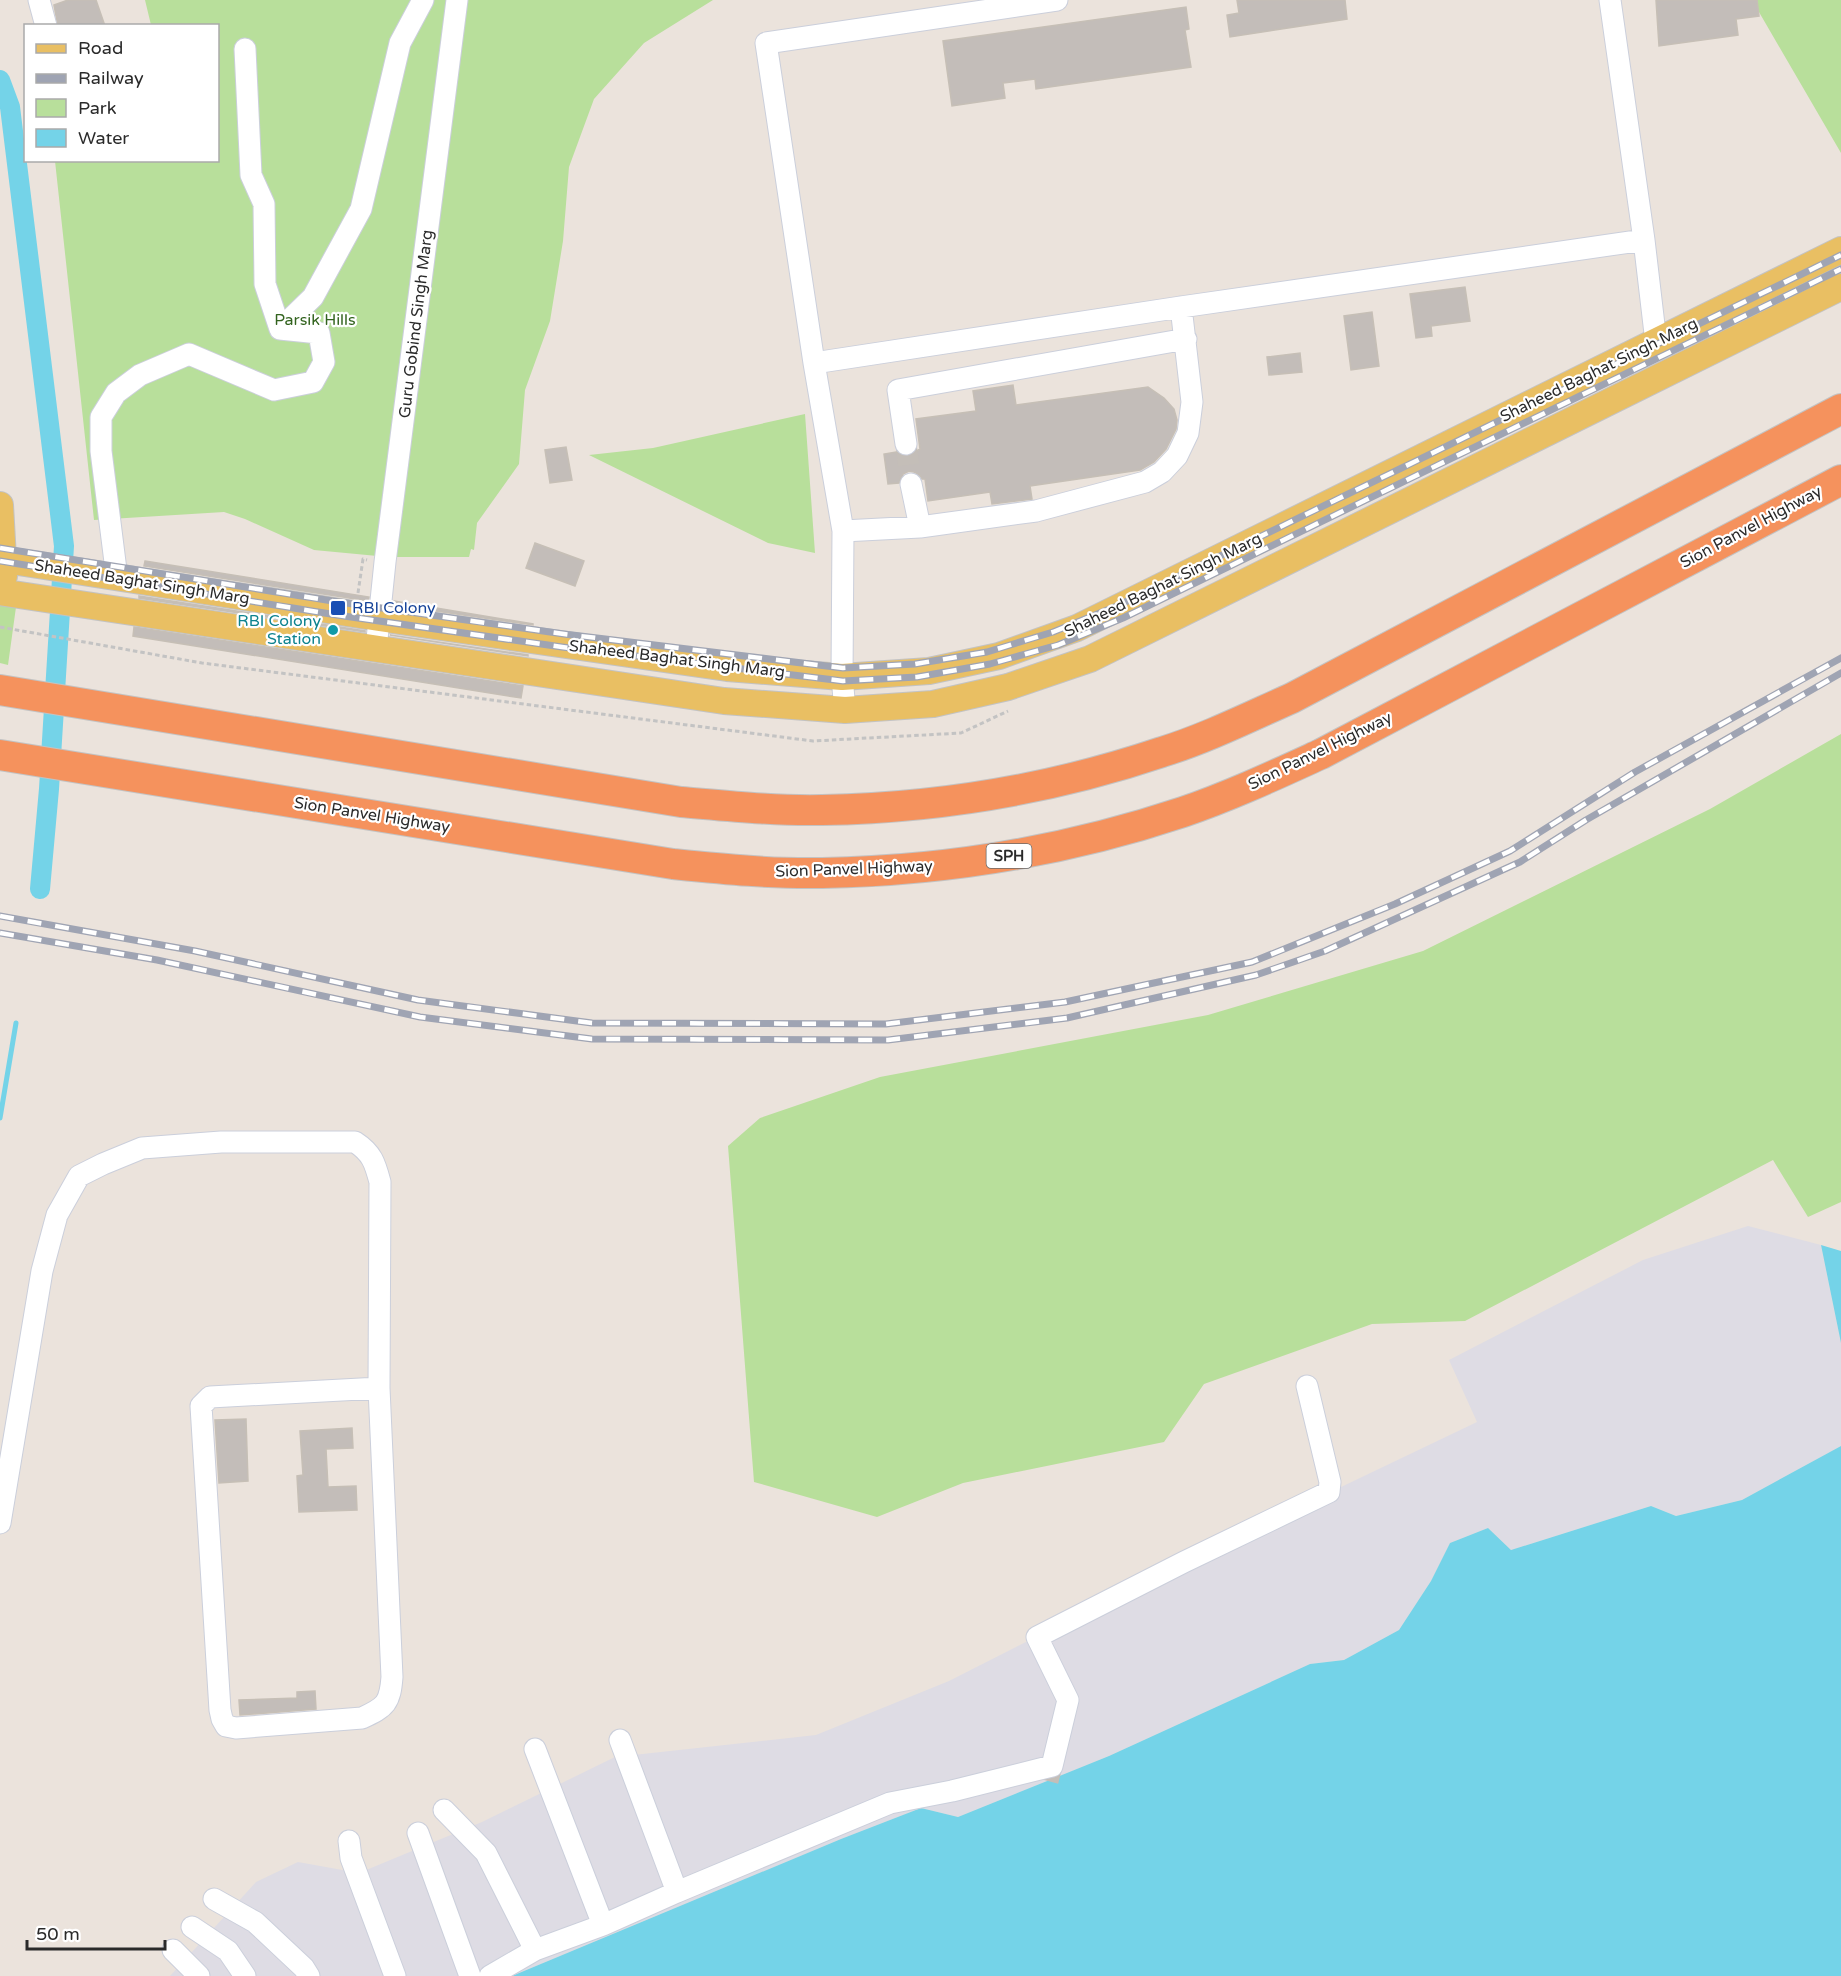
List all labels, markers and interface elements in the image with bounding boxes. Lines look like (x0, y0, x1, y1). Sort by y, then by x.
legend (24, 24, 219, 162)
text: Road (78, 37, 123, 59)
text: Railway (78, 67, 144, 89)
text: Park (78, 97, 117, 119)
text: Water (78, 127, 129, 149)
street label: Guru Gobind Singh Marg (395, 229, 437, 419)
park label: Parsik Hills (274, 310, 356, 330)
street label: Shaheed Baghat Singh Marg (1497, 313, 1701, 427)
street label: Sion Panvel Highway (1677, 481, 1826, 573)
street label: Shaheed Baghat Singh Marg (1061, 528, 1265, 642)
street label: Shaheed Baghat Singh Marg (33, 555, 251, 609)
place label: RBI Colony (352, 598, 436, 618)
marker: RBI Colony (329, 599, 347, 617)
place label: RBI Colony Station (237, 611, 321, 649)
marker: RBI Colony Station (326, 623, 340, 637)
street label: Shaheed Baghat Singh Marg (568, 636, 786, 682)
street label: Sion Panvel Highway (1245, 707, 1395, 794)
street label: Sion Panvel Highway (293, 793, 452, 837)
road number: SPH (986, 844, 1032, 868)
street label: Sion Panvel Highway (775, 856, 933, 882)
scale bar (27, 1913, 165, 1951)
text: 50 m (36, 1923, 80, 1945)

